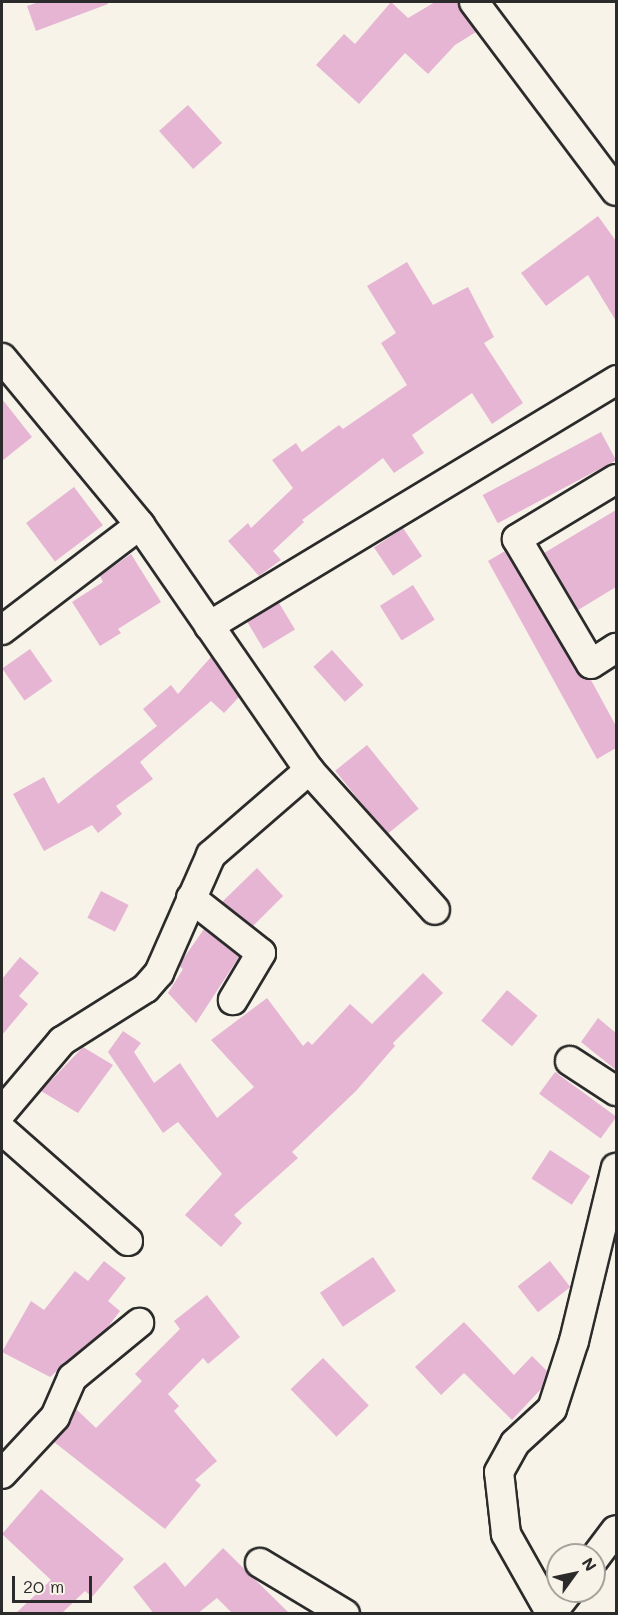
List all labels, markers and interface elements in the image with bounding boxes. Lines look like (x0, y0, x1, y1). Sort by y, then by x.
north arrow (546, 1543, 606, 1603)
text: N (578, 1553, 602, 1575)
scale bar (15, 1564, 94, 1602)
text: 20 m (23, 1574, 64, 1598)

